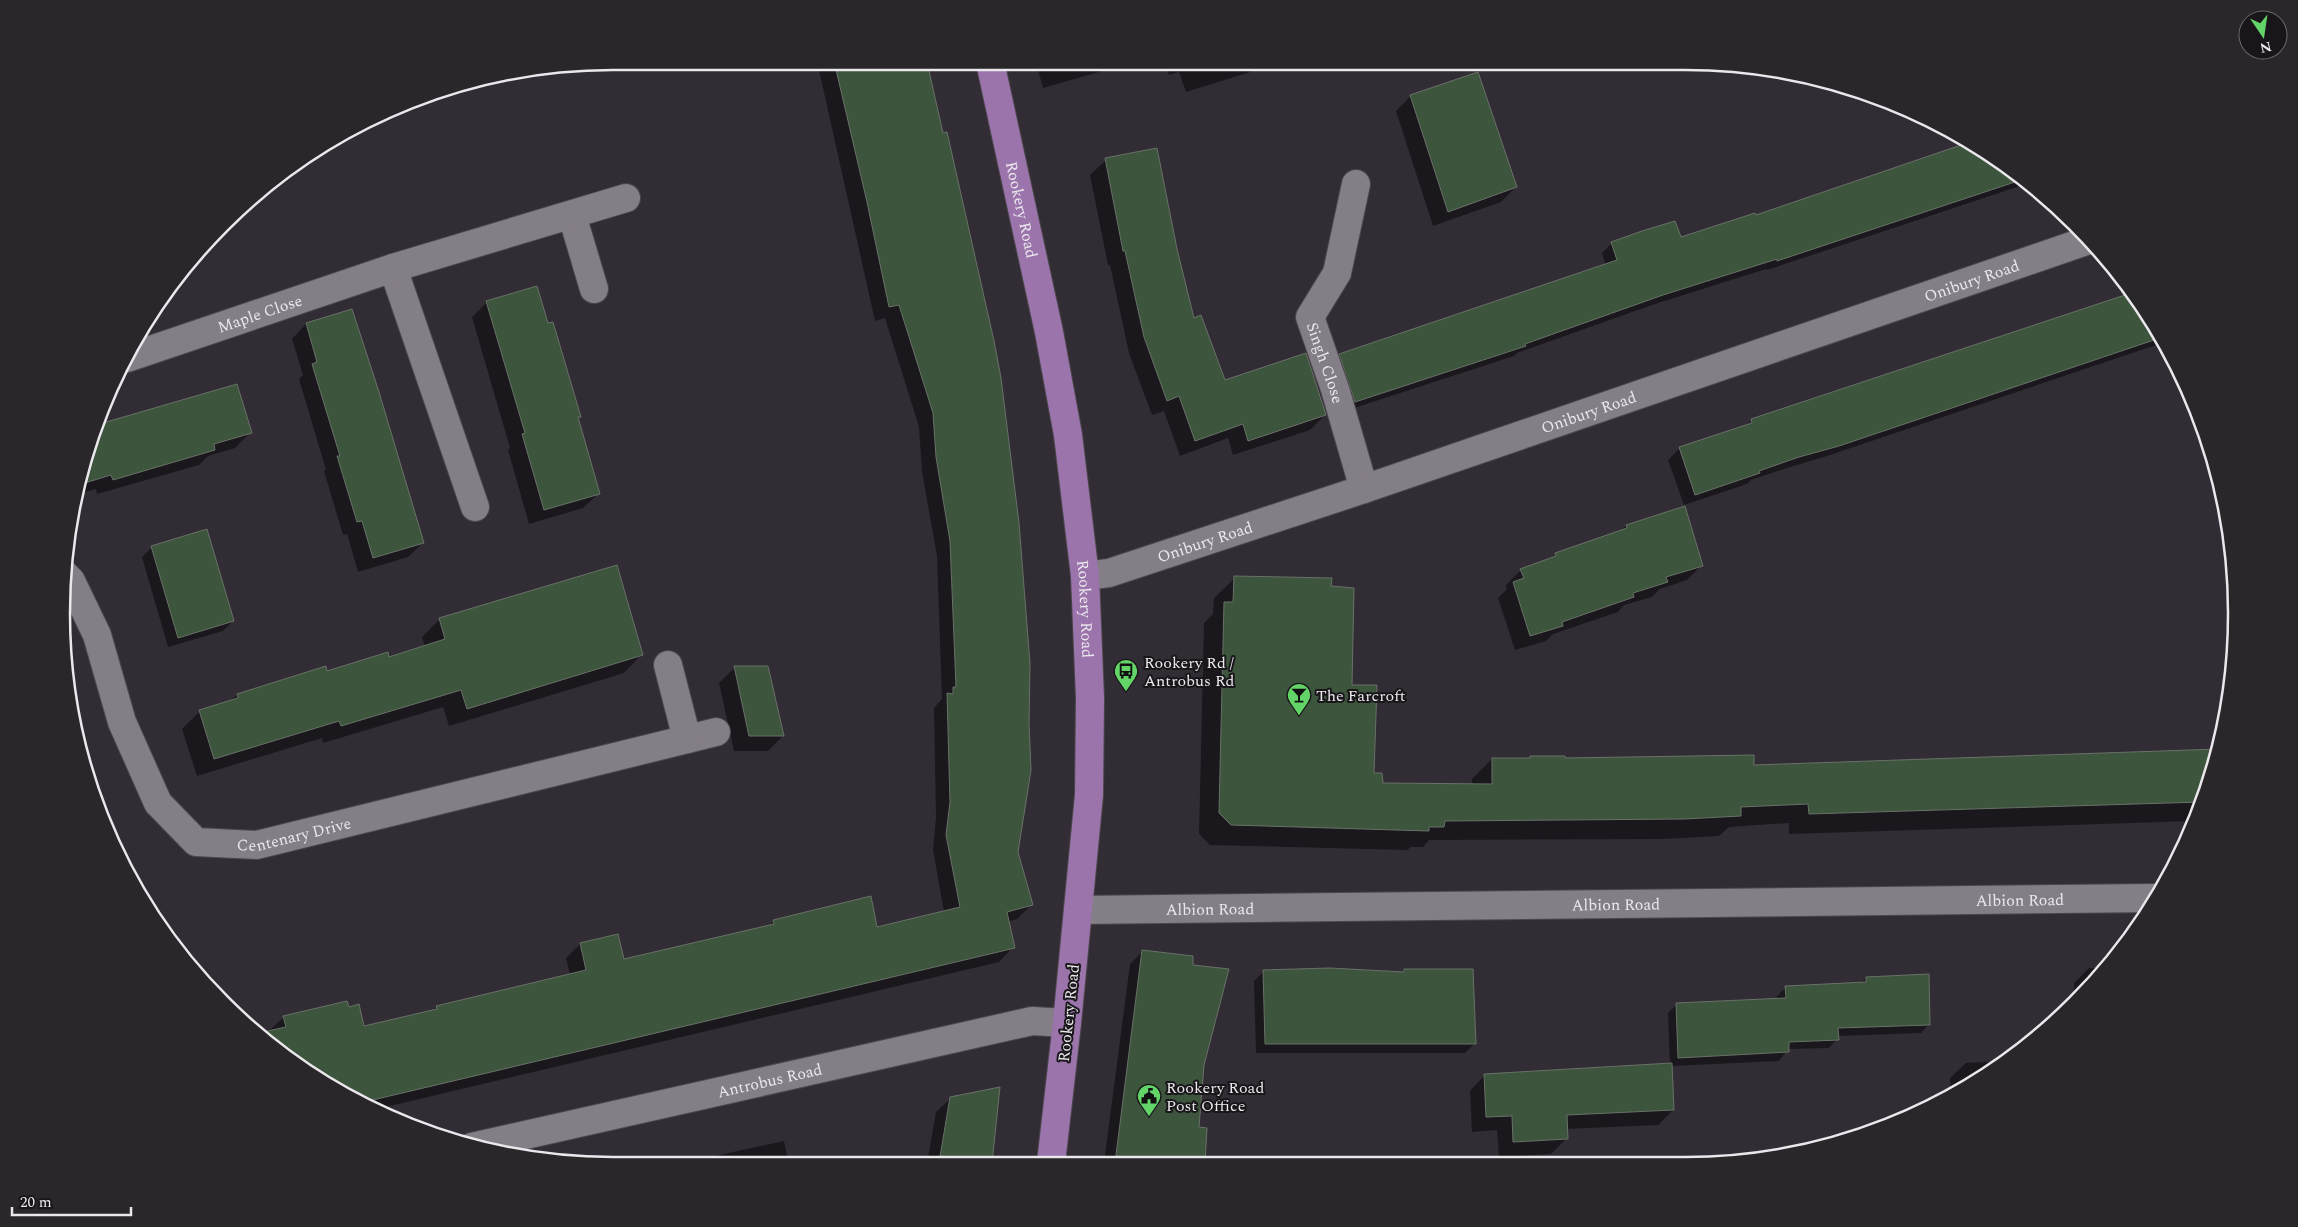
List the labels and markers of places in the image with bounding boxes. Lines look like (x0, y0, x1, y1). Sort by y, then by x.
place label: Rookery Rd / Antrobus Rd (1144, 651, 1234, 693)
bus stop icon: Rookery Rd / Antrobus Rd (1113, 658, 1139, 692)
bar icon: The Farcroft (1286, 682, 1312, 716)
place label: The Farcroft (1316, 684, 1405, 708)
place label: Rookery Road Post Office (1166, 1076, 1264, 1118)
public building icon: Rookery Road Post Office (1136, 1083, 1162, 1117)

